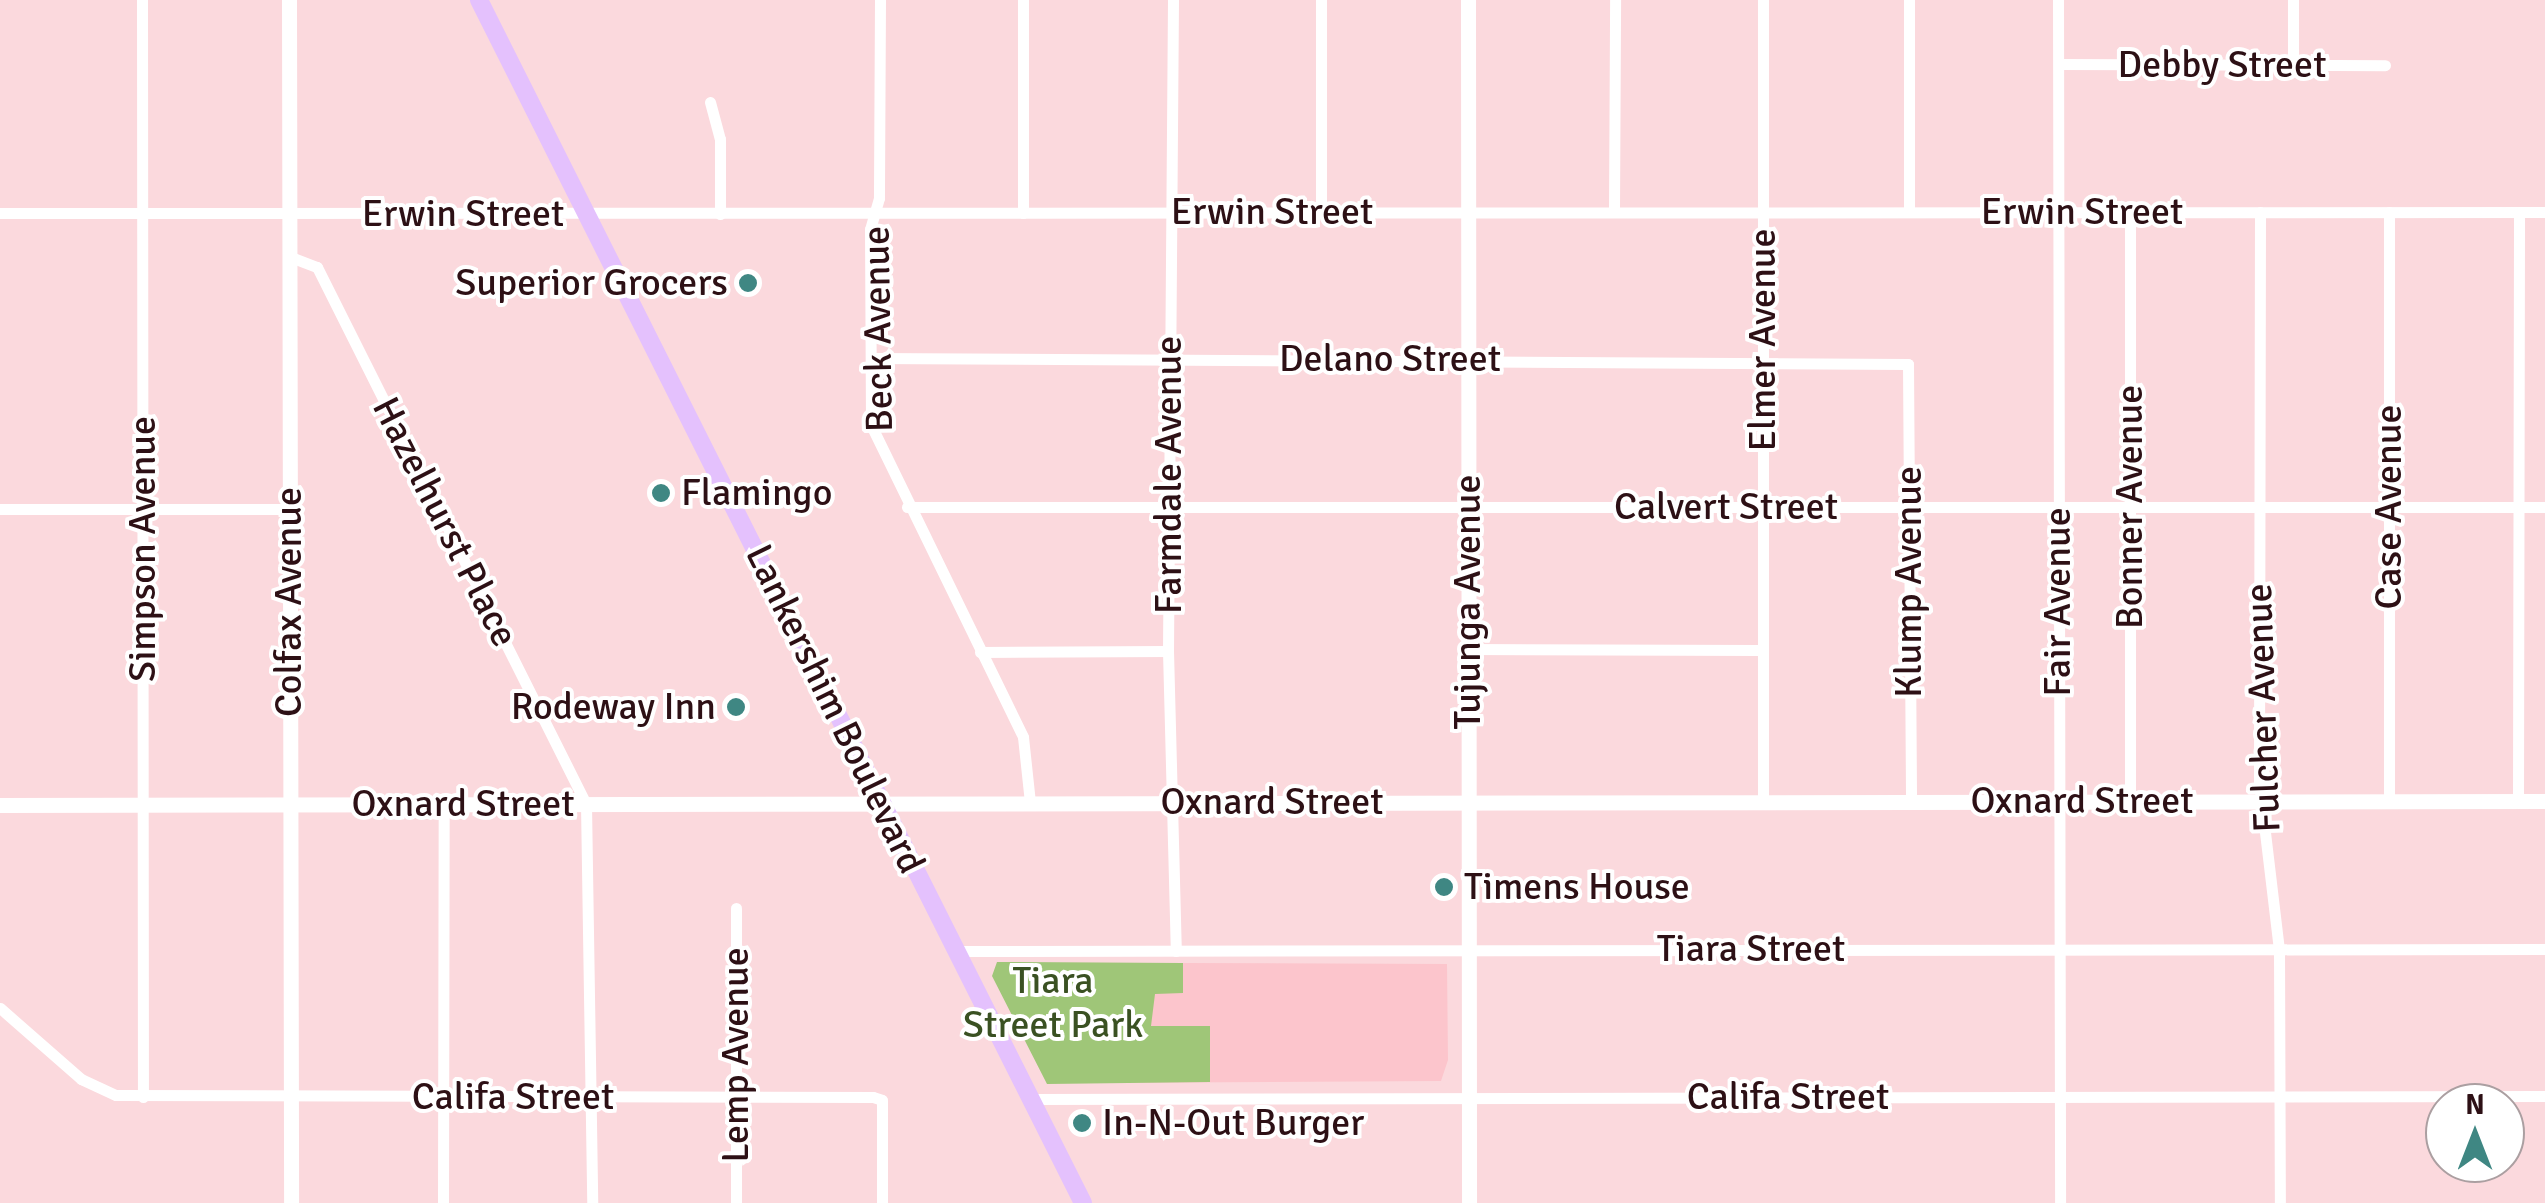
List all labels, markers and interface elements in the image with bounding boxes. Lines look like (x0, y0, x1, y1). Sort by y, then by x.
street label: Debby Street (2118, 42, 2326, 88)
street label: Erwin Street (1171, 189, 1373, 235)
street label: Erwin Street (1981, 189, 2183, 235)
street label: Erwin Street (362, 191, 564, 237)
street label: Beck Avenue (853, 226, 903, 432)
street label: Elmer Avenue (1740, 228, 1786, 452)
place label: Superior Grocers (455, 260, 728, 306)
marker: Superior Grocers (737, 272, 759, 294)
street label: Farmdale Avenue (1146, 336, 1192, 614)
street label: Delano Street (1279, 336, 1501, 382)
street label: Bonner Avenue (2107, 385, 2153, 629)
street label: Hazelhurst Place (363, 390, 527, 654)
street label: Case Avenue (2366, 405, 2412, 609)
street label: Simpson Avenue (120, 416, 166, 682)
street label: Klump Avenue (1886, 466, 1932, 698)
place label: Flamingo (681, 470, 832, 516)
street label: Tujunga Avenue (1445, 475, 1491, 729)
marker: Flamingo (650, 482, 672, 504)
street label: Calvert Street (1614, 484, 1838, 530)
street label: Colfax Avenue (266, 487, 312, 717)
street label: Fair Avenue (2035, 507, 2081, 697)
street label: Lankershim Boulevard (736, 537, 934, 881)
street label: Fulcher Avenue (2236, 583, 2290, 833)
place label: Rodeway Inn (511, 684, 716, 730)
marker: Rodeway Inn (725, 696, 747, 718)
street label: Oxnard Street (1970, 778, 2194, 824)
street label: Oxnard Street (1160, 779, 1384, 825)
street label: Oxnard Street (351, 781, 575, 827)
place label: Timens House (1464, 864, 1690, 910)
marker: Timens House (1433, 876, 1455, 898)
street label: Tiara Street (1657, 926, 1845, 972)
street label: Lemp Avenue (713, 947, 759, 1163)
park label: Tiara Street Park (963, 958, 1143, 1048)
street label: Califa Street (412, 1074, 614, 1120)
street label: Califa Street (1687, 1074, 1889, 1120)
north arrow (2425, 1083, 2525, 1183)
text: N (2465, 1088, 2485, 1122)
place label: In-N-Out Burger (1102, 1100, 1364, 1146)
marker: In-N-Out Burger (1071, 1112, 1093, 1134)

